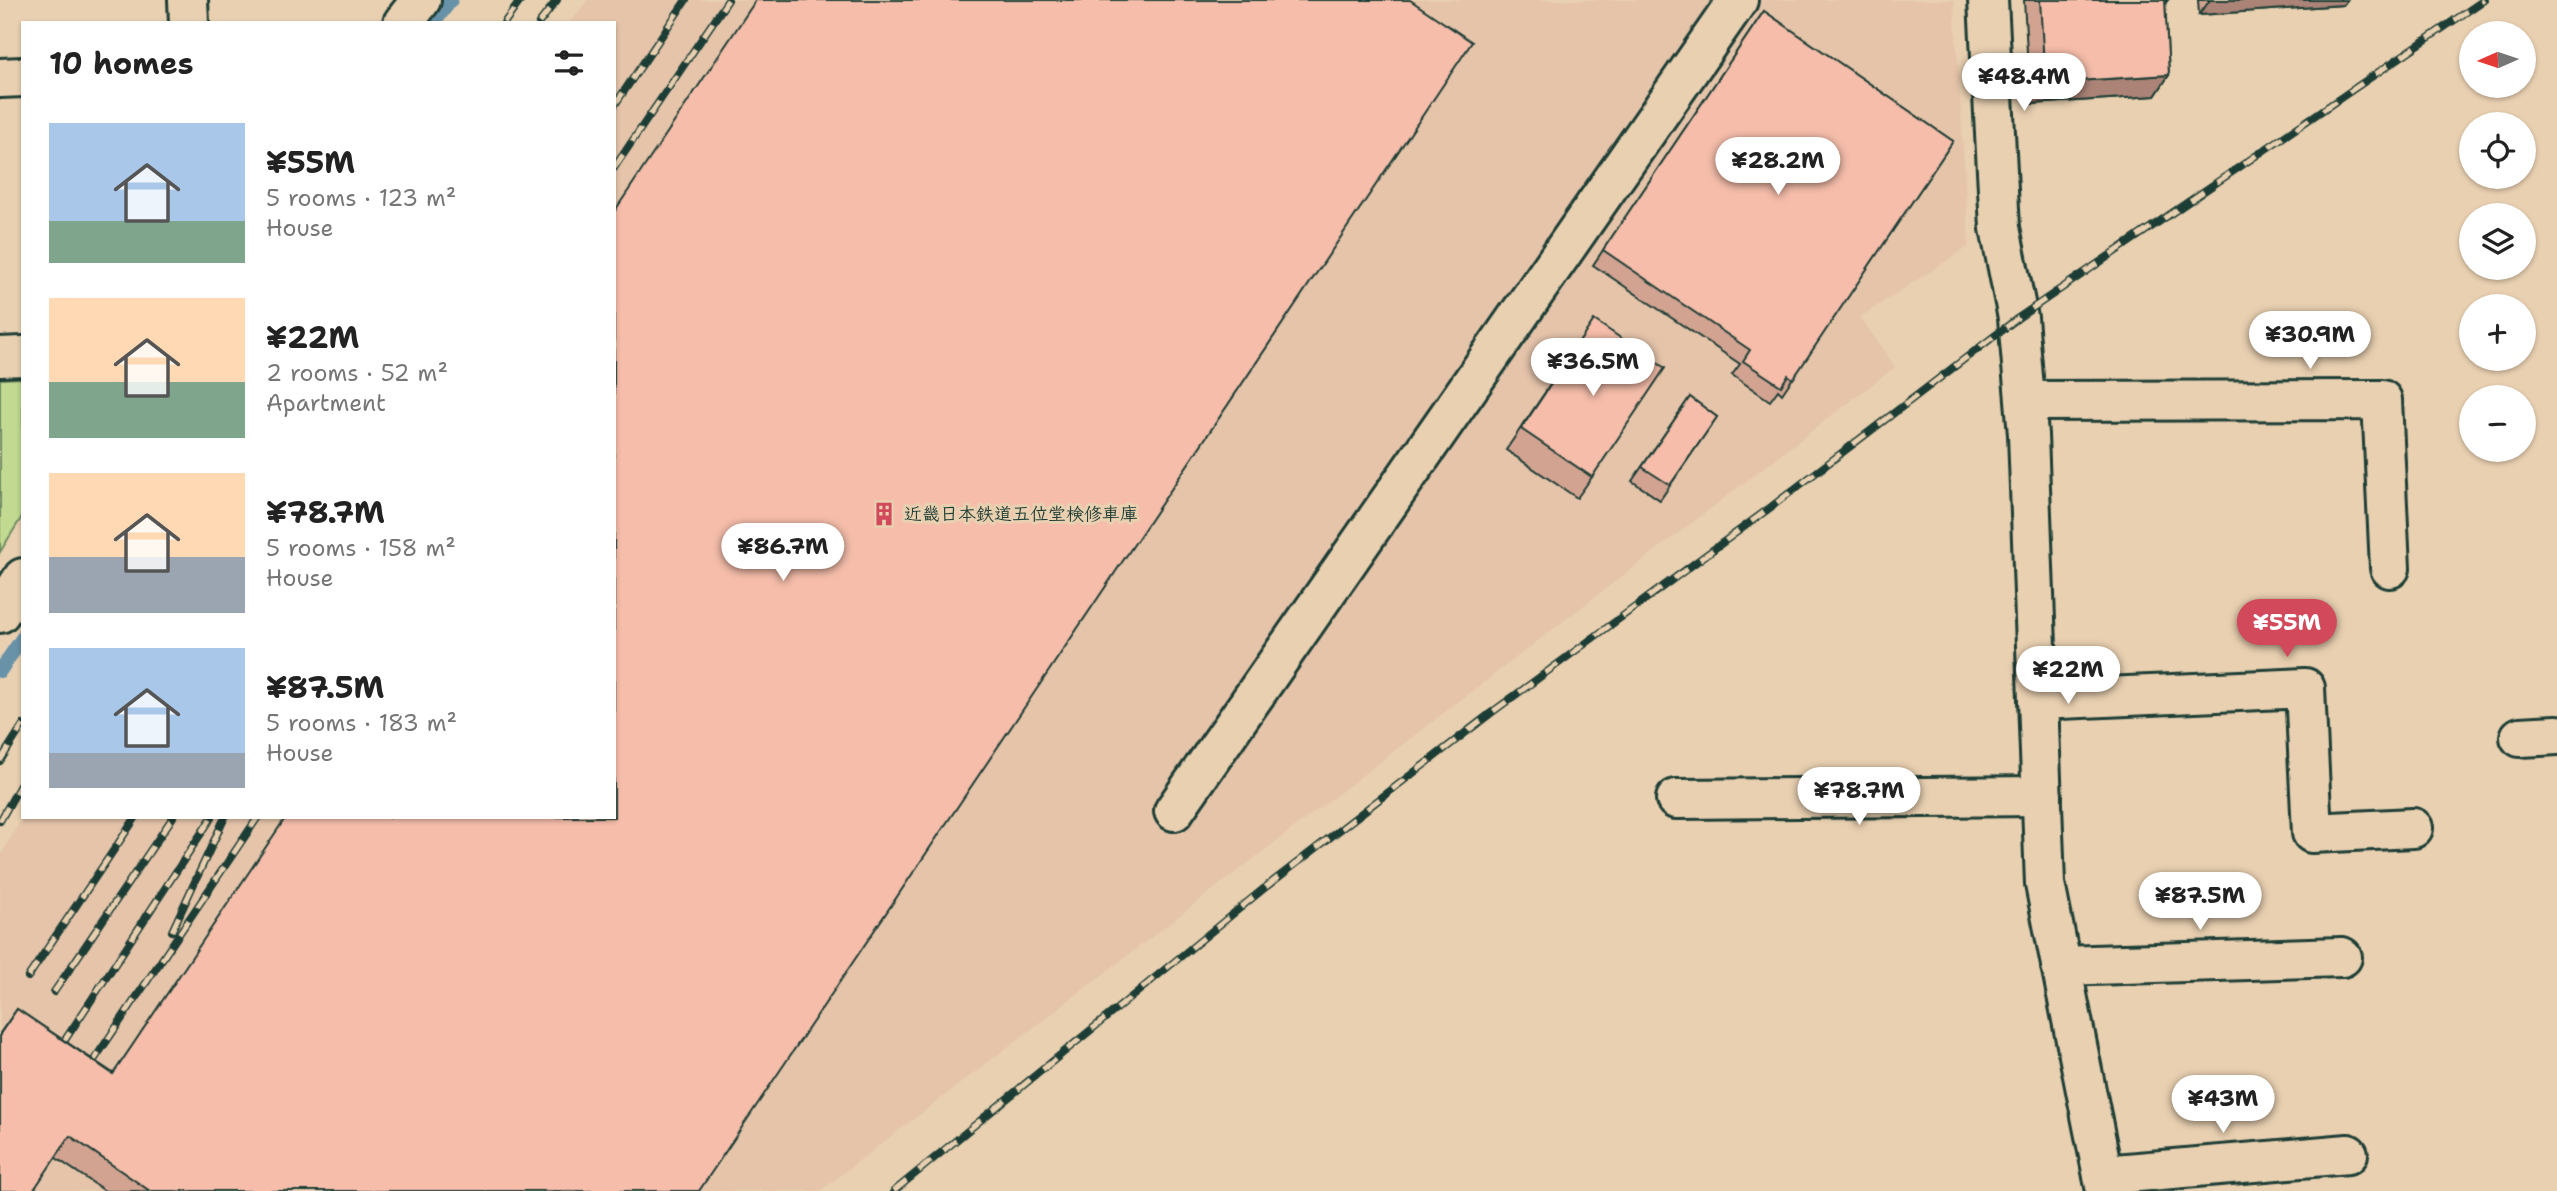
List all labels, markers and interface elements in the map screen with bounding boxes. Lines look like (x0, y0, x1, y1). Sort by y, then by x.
north arrow (2459, 21, 2536, 98)
map controls (2459, 21, 2536, 462)
text: 10 homes (49, 43, 194, 84)
icon: filters (550, 44, 588, 82)
pin: ¥48.4M (1967, 54, 2081, 113)
text: ¥48.4M (1978, 61, 2070, 91)
button: locate (2459, 112, 2536, 189)
pin: ¥28.2M (1721, 138, 1835, 197)
text: ¥55M (266, 142, 355, 183)
text: ¥28.2M (1731, 145, 1825, 175)
icon: home (105, 151, 189, 235)
text: 5 rooms · 123 m² (266, 183, 456, 213)
button: layers (2459, 203, 2536, 280)
text: House (266, 213, 334, 243)
button: + (2459, 294, 2536, 371)
pin: ¥30.9M (2253, 312, 2367, 371)
text: ¥22M (266, 317, 359, 358)
text: ¥30.9M (2265, 319, 2355, 349)
icon: home (105, 326, 189, 410)
pin: ¥36.5M (1536, 338, 1650, 398)
text: ¥36.5M (1547, 346, 1639, 376)
text: 2 rooms · 52 m² (266, 358, 448, 388)
button: − (2459, 385, 2536, 462)
text: Apartment (266, 388, 386, 418)
text: ¥78.7M (266, 492, 385, 533)
building icon: 近畿日本鉄道五位堂検修車庫 (870, 500, 898, 528)
icon: home (105, 501, 189, 585)
place label: 近畿日本鉄道五位堂検修車庫 (904, 502, 1138, 526)
pin: ¥86.7M (726, 524, 840, 583)
text: ¥86.7M (737, 531, 829, 561)
text: 5 rooms · 158 m² (266, 533, 456, 563)
text: House (266, 563, 334, 593)
pin: ¥55M (2246, 600, 2328, 659)
text: ¥55M (2253, 607, 2321, 637)
pin: ¥22M (2027, 646, 2109, 706)
text: ¥22M (2032, 654, 2104, 684)
text: ¥87.5M (266, 667, 384, 708)
icon: home (105, 676, 189, 760)
text: 5 rooms · 183 m² (266, 708, 457, 738)
text: House (266, 738, 334, 768)
pin: ¥78.7M (1802, 768, 1916, 827)
text: ¥78.7M (1813, 775, 1905, 805)
pin: ¥87.5M (2143, 872, 2257, 932)
text: ¥87.5M (2155, 880, 2245, 910)
pin: ¥43M (2182, 1076, 2264, 1135)
text: ¥43M (2188, 1083, 2258, 1113)

